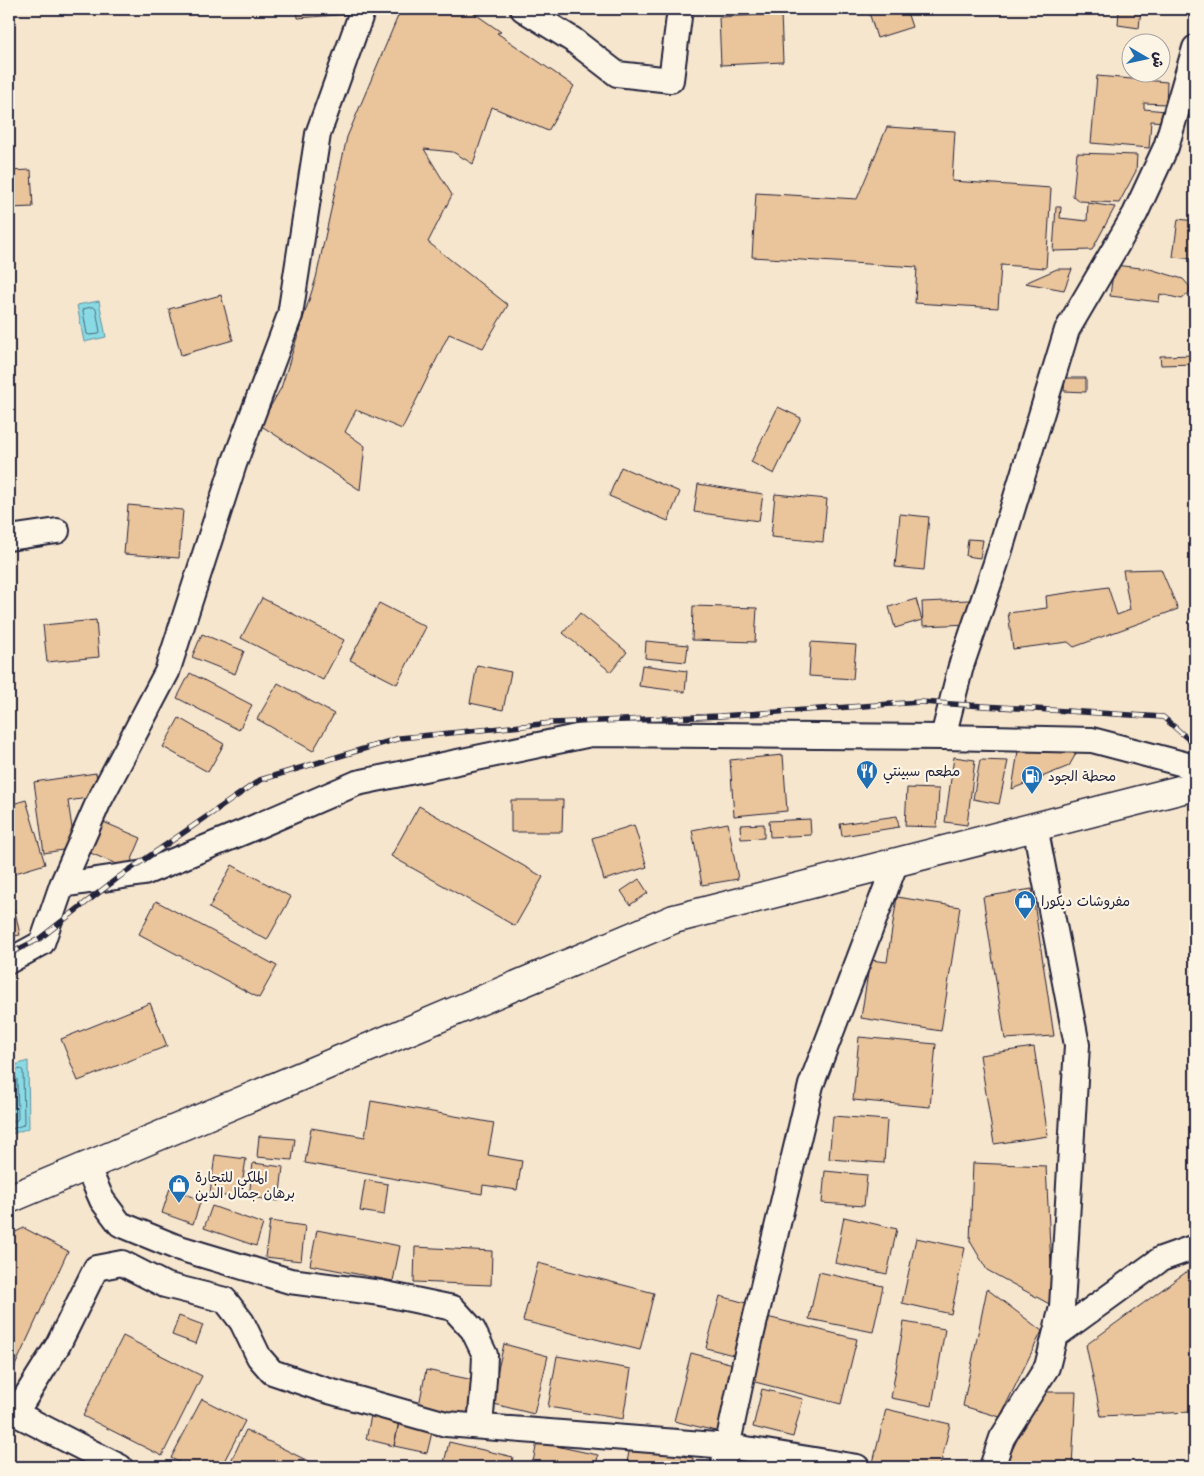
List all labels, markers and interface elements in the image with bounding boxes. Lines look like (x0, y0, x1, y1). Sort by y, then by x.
north arrow (1122, 32, 1172, 82)
text: ش (1149, 51, 1170, 69)
restaurant icon: مطعم سبينتي (855, 759, 879, 790)
place label: مطعم سبينتي (883, 761, 960, 784)
fuel station icon: محطة الجود (1020, 764, 1044, 795)
place label: محطة الجود (1048, 766, 1116, 785)
shop icon: مفروشات ديكورا (1013, 889, 1037, 920)
place label: مفروشات ديكورا (1041, 891, 1130, 910)
place label: الملكي للتجارة برهان جمال الدين (195, 1167, 295, 1202)
shop icon: الملكي للتجارة برهان جمال الدين (167, 1173, 191, 1204)

